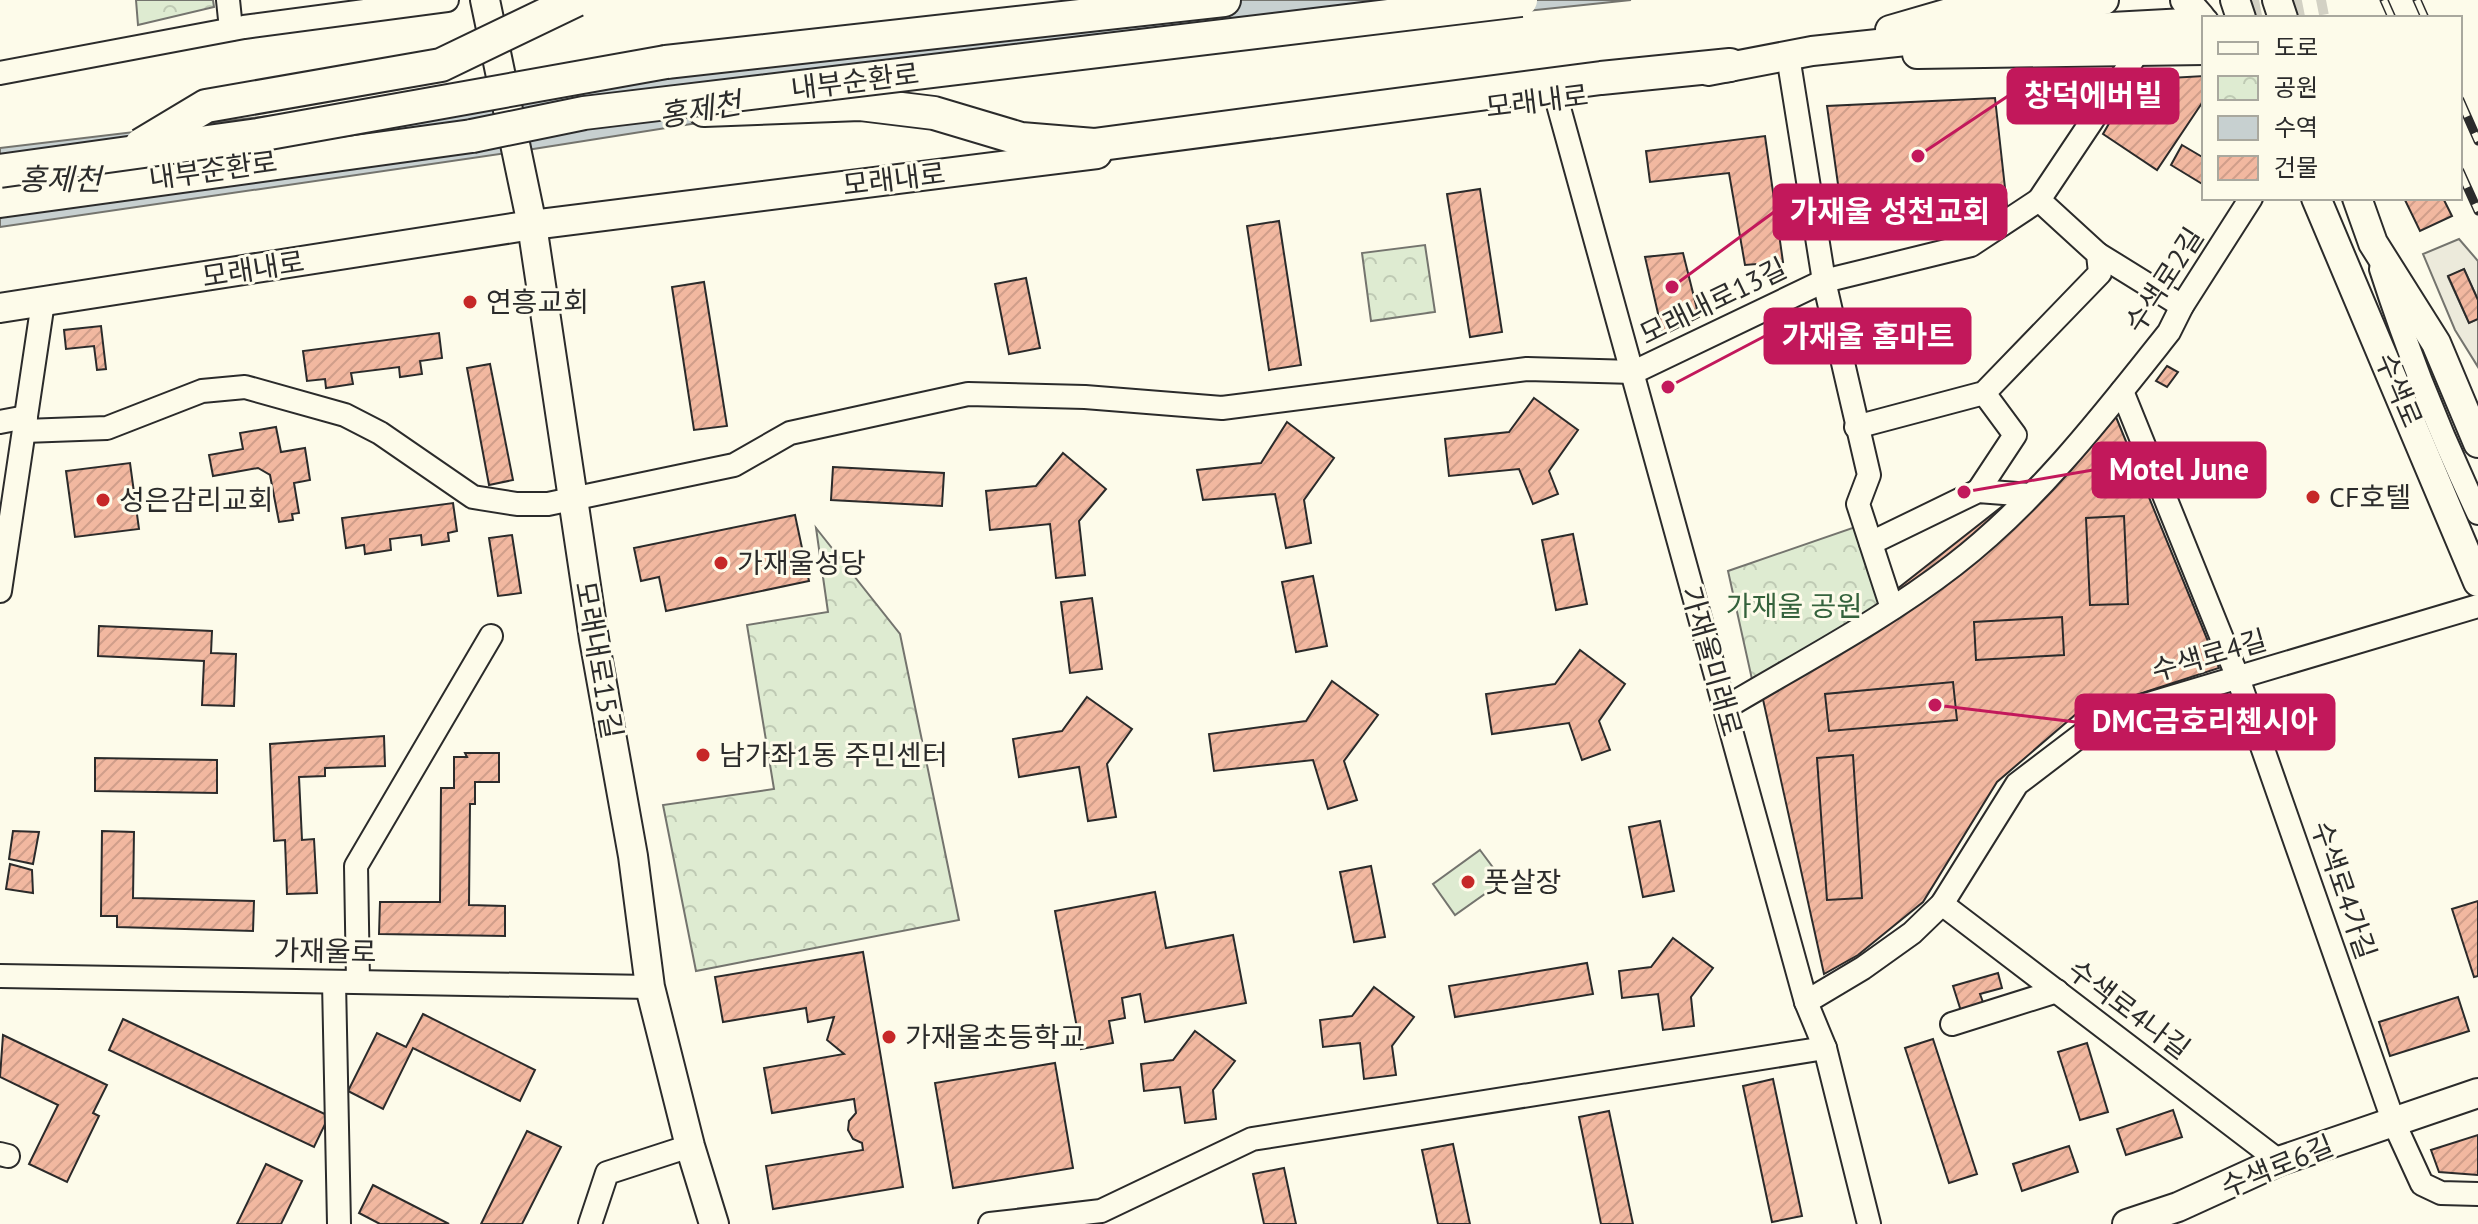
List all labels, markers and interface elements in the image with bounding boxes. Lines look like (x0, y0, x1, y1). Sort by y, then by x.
legend (2202, 16, 2462, 200)
text: 도로 (2274, 32, 2318, 63)
street label: 내부순환로 (789, 54, 921, 107)
callout: 창덕에버빌 (2008, 69, 2178, 123)
text: 공원 (2274, 72, 2318, 103)
text: 창덕에버빌 (2024, 75, 2162, 114)
street label: 모래내로 (1484, 76, 1590, 125)
water label: 홍제천 (656, 82, 747, 135)
text: 수역 (2274, 112, 2318, 143)
street label: 내부순환로 (147, 142, 279, 197)
text: 건물 (2274, 152, 2318, 183)
street label: 모래내로 (841, 154, 947, 203)
water label: 홍제천 (19, 159, 105, 198)
callout: 가재울 성천교회 (1774, 185, 2006, 239)
text: 가재울 성천교회 (1790, 191, 1990, 230)
street label: 수색로2길 (2116, 220, 2211, 339)
street label: 모래내로 (199, 242, 307, 295)
street label: 모래내로13길 (1633, 249, 1792, 352)
place label: 연흥교회 (486, 283, 589, 320)
marker: 연흥교회 (461, 293, 479, 311)
callout: 가재울 홈마트 (1765, 309, 1970, 363)
text: 가재울 홈마트 (1781, 316, 1955, 355)
street label: 수색로 (2367, 347, 2432, 433)
callout: Motel June (2093, 443, 2265, 497)
text: Motel June (2109, 449, 2249, 488)
place label: CF호텔 (2329, 478, 2411, 515)
place label: 성은감리교회 (119, 481, 274, 518)
marker: CF호텔 (2304, 488, 2322, 506)
marker: 성은감리교회 (94, 491, 112, 509)
place label: 가재울성당 (737, 544, 866, 581)
marker: 가재울성당 (712, 554, 730, 572)
street label: 모래내로15길 (567, 578, 632, 742)
street label: 가재울미래로 (1673, 581, 1752, 740)
park label: 가재울 공원 (1726, 587, 1862, 624)
street label: 수색로4길 (2147, 620, 2271, 689)
callout: DMC금호리첸시아 (2076, 695, 2334, 749)
text: DMC금호리첸시아 (2092, 701, 2318, 740)
place label: 남가좌1동 주민센터 (719, 736, 948, 773)
marker: 남가좌1동 주민센터 (694, 746, 712, 764)
street label: 수색로4가길 (2304, 816, 2385, 964)
place label: 풋살장 (1484, 863, 1561, 900)
marker: 풋살장 (1459, 873, 1477, 891)
street label: 가재울로 (273, 931, 377, 970)
street label: 수색로4나길 (2061, 950, 2198, 1067)
place label: 가재울초등학교 (905, 1018, 1085, 1055)
marker: 가재울초등학교 (880, 1028, 898, 1046)
street label: 수색로6길 (2215, 1126, 2339, 1205)

